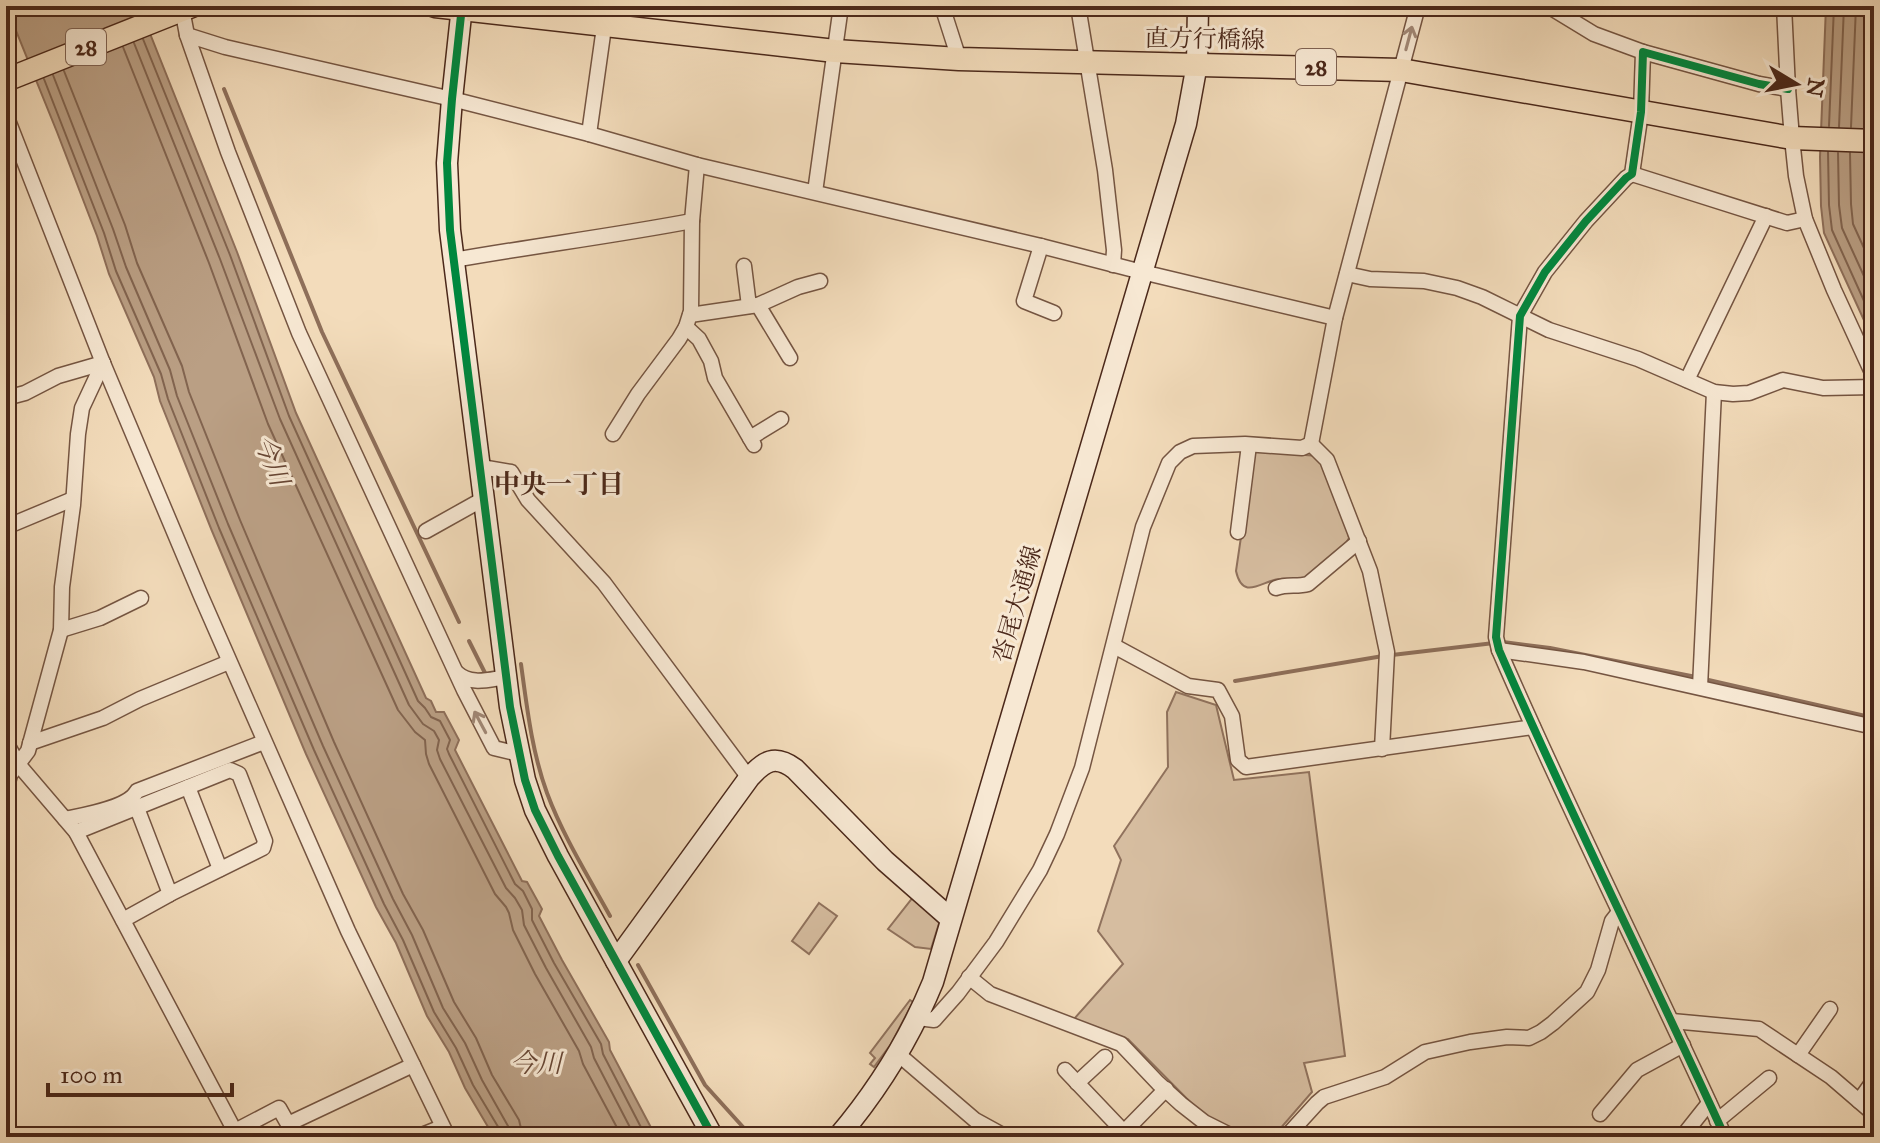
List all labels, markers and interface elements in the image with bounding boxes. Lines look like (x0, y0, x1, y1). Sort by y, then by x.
street label: 直方行橋線 (1145, 23, 1265, 55)
one-way arrow (1403, 25, 1418, 51)
road number: 28 (66, 29, 106, 65)
north arrow (1756, 44, 1836, 124)
road number: 28 (1296, 49, 1336, 85)
text: N (1800, 76, 1830, 99)
water label: 今川 (248, 430, 297, 493)
district label: 中央一丁目 (494, 468, 624, 500)
street label: 沓尾大通線 (986, 542, 1048, 666)
one-way arrow (472, 711, 488, 734)
scale bar (48, 1047, 232, 1097)
water label: 今川 (510, 1047, 565, 1079)
text: 100 m (60, 1060, 123, 1090)

